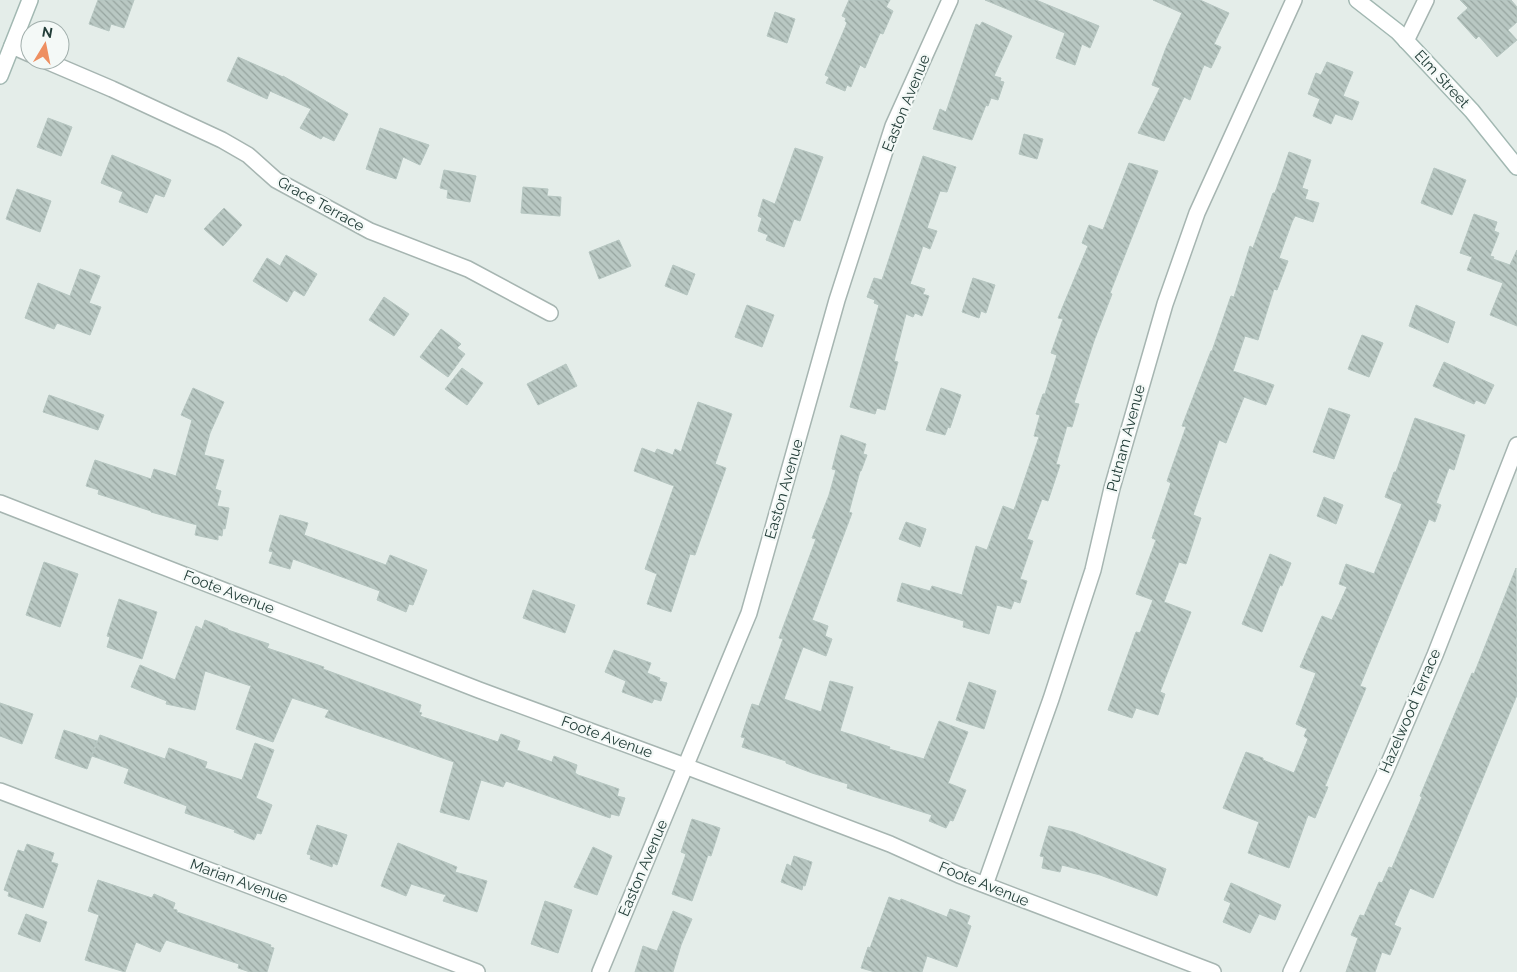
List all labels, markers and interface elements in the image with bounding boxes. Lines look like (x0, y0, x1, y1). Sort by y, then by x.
north arrow (20, 20, 70, 70)
text: N (41, 23, 54, 41)
street label: Elm Street (1411, 46, 1473, 112)
street label: Easton Avenue (878, 52, 934, 154)
street label: Grace Terrace (274, 173, 368, 235)
street label: Putnam Avenue (1103, 382, 1149, 493)
street label: Easton Avenue (761, 437, 807, 541)
street label: Foote Avenue (181, 566, 277, 618)
street label: Hazelwood Terrace (1376, 646, 1444, 776)
street label: Foote Avenue (559, 712, 655, 762)
street label: Easton Avenue (615, 817, 671, 919)
street label: Marian Avenue (188, 855, 291, 907)
street label: Foote Avenue (936, 858, 1032, 910)

